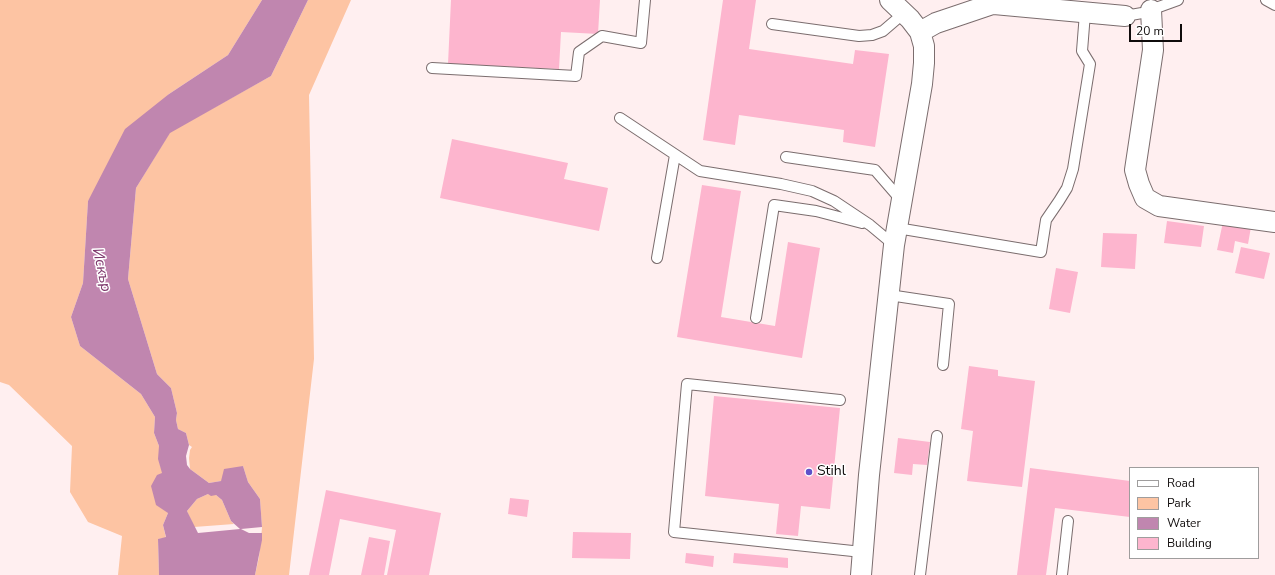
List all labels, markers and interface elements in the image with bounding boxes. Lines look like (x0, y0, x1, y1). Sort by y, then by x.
scale bar (1131, 16, 1184, 42)
text: 20 m (1136, 23, 1164, 39)
water label: Искър (88, 247, 114, 293)
place label: Stihl (817, 464, 846, 480)
marker: Stihl (804, 467, 814, 477)
legend (1129, 467, 1259, 559)
text: Road (1167, 475, 1195, 491)
text: Park (1167, 495, 1191, 511)
text: Water (1167, 515, 1201, 531)
text: Building (1167, 535, 1212, 551)

